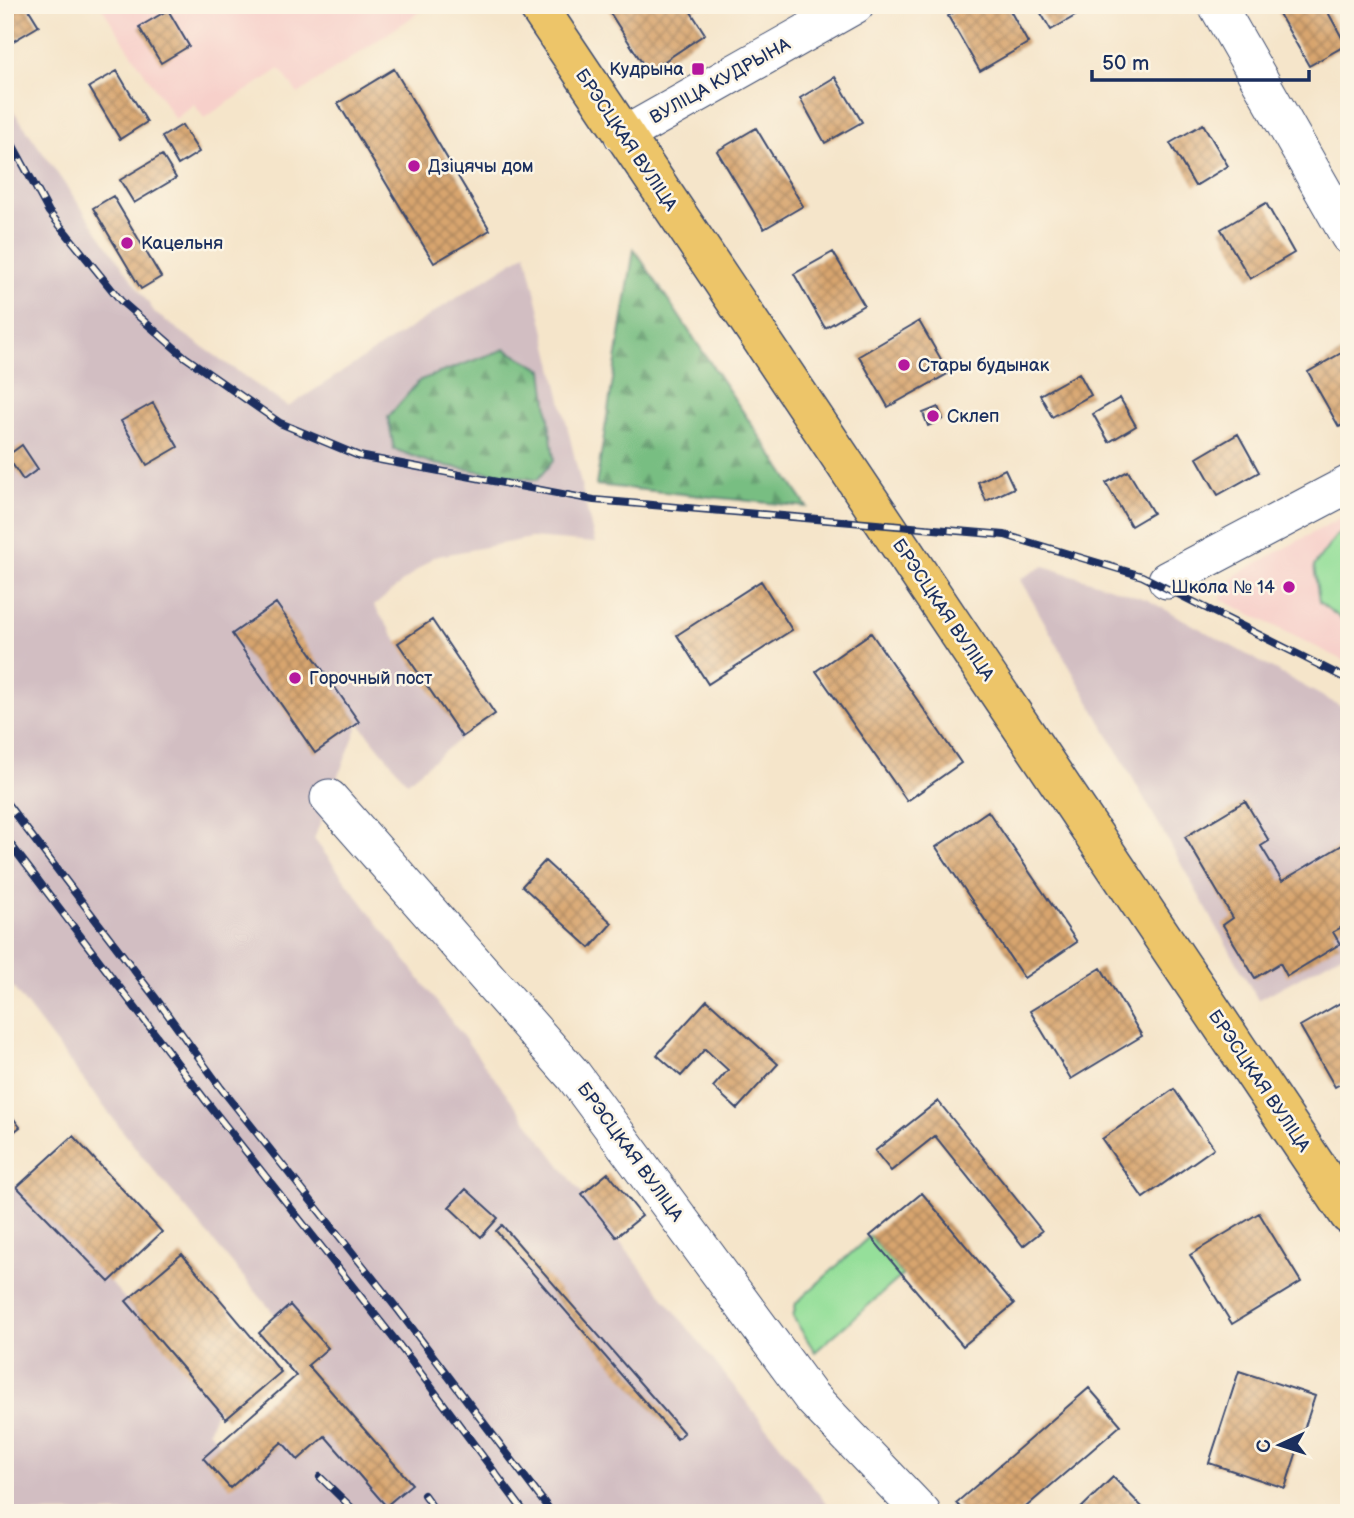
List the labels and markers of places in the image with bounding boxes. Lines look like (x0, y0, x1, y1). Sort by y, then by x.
place label: Кудрына (609, 59, 684, 80)
marker: Кудрына (690, 61, 706, 77)
place label: Дзіцячы дом (428, 156, 534, 177)
marker: Дзіцячы дом (406, 158, 422, 174)
place label: Кацельня (141, 233, 223, 254)
marker: Кацельня (119, 235, 135, 251)
place label: Стары будынак (918, 355, 1050, 376)
marker: Стары будынак (896, 357, 912, 373)
place label: Склеп (947, 406, 999, 427)
marker: Склеп (925, 408, 941, 424)
place label: Школа № 14 (1171, 577, 1275, 598)
marker: Школа № 14 (1281, 579, 1297, 595)
place label: Горочный пост (309, 668, 433, 689)
marker: Горочный пост (287, 670, 303, 686)

